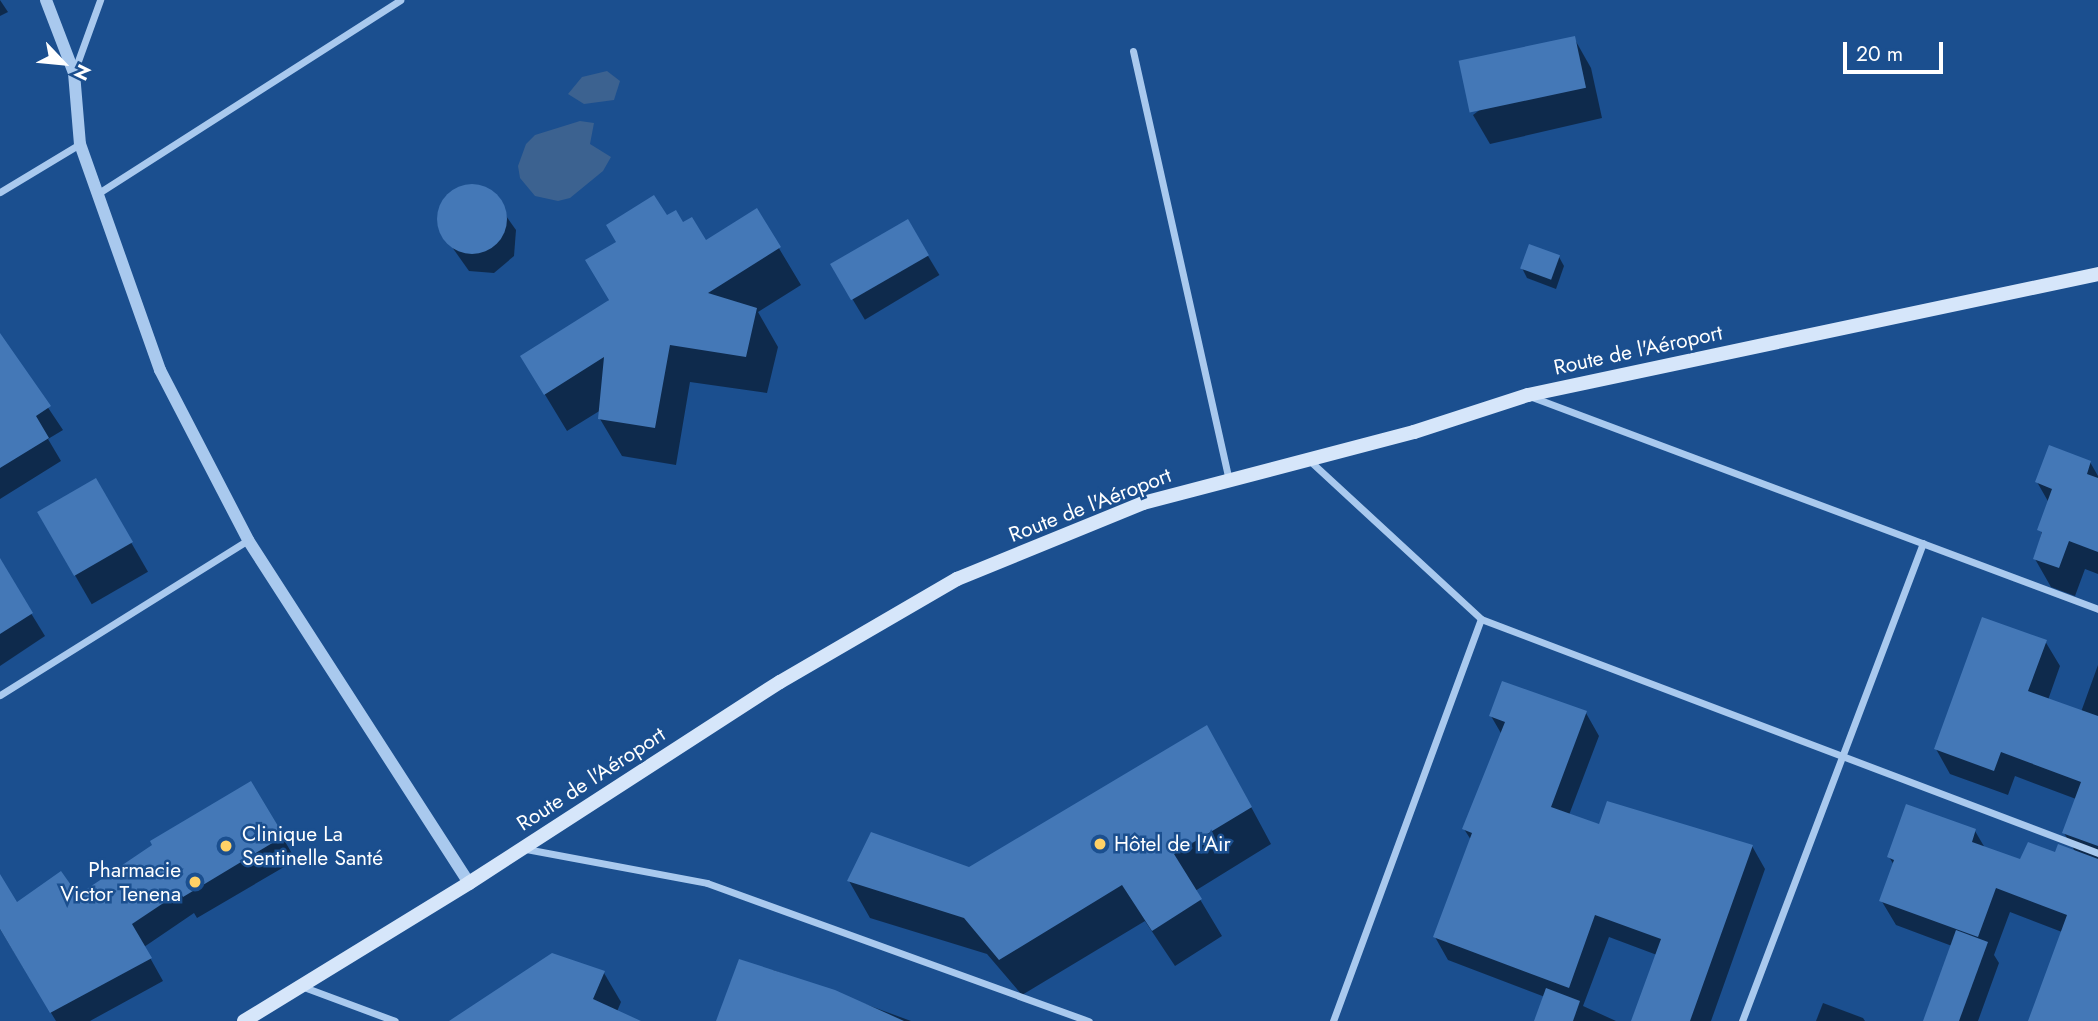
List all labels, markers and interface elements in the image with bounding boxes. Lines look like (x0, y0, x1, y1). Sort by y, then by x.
north arrow (28, 28, 98, 98)
scale bar (1846, 28, 1946, 72)
text: 20 m (1856, 39, 1903, 69)
text: N (67, 60, 98, 85)
street label: Route de l'Aéroport (1551, 320, 1725, 380)
street label: Route de l'Aéroport (1005, 462, 1175, 548)
street label: Route de l'Aéroport (512, 722, 670, 836)
place label: Clinique La Sentinelle Santé (242, 821, 383, 871)
place label: Hôtel de l'Air (1114, 831, 1231, 857)
marker: Clinique La Sentinelle Santé (216, 836, 236, 856)
marker: Hôtel de l'Air (1092, 836, 1108, 852)
place label: Pharmacie Victor Tenena (60, 857, 181, 907)
marker: Pharmacie Victor Tenena (187, 874, 203, 890)

